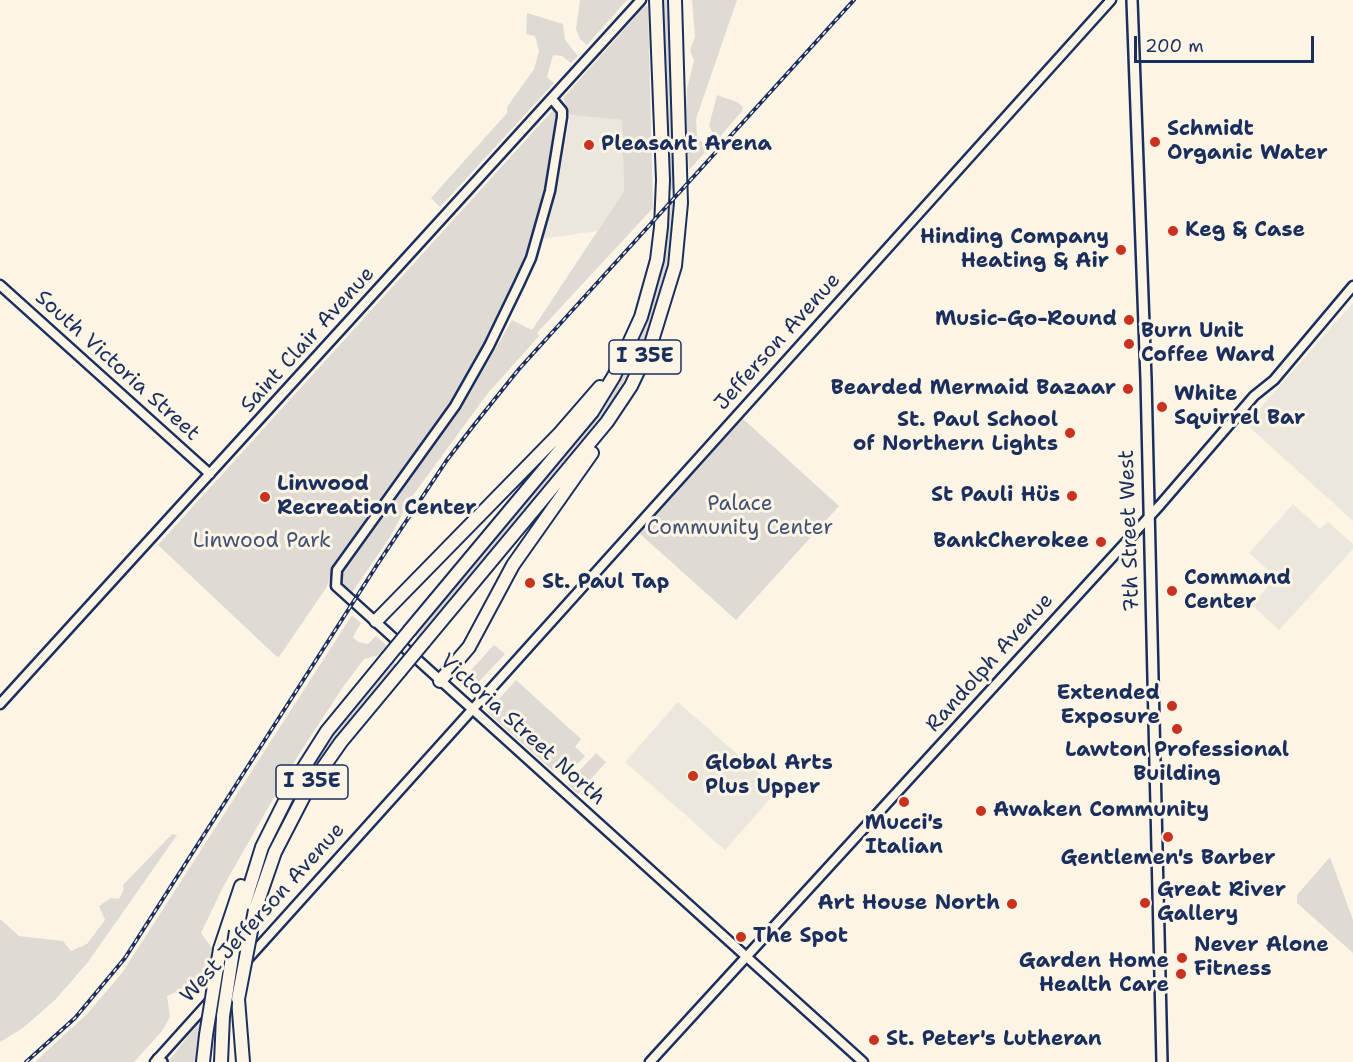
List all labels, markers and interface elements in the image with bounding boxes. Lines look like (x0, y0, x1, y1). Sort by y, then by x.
scale bar (1137, 24, 1317, 62)
text: 200 m (1145, 34, 1204, 58)
place label: Schmidt Organic Water (1167, 117, 1328, 167)
place label: Pleasant Arena (601, 132, 772, 158)
marker: Schmidt Organic Water (1148, 135, 1162, 149)
marker: Pleasant Arena (582, 138, 596, 152)
place label: Keg & Case (1185, 218, 1305, 244)
marker: Keg & Case (1166, 224, 1180, 238)
place label: Hinding Company Heating & Air (920, 225, 1109, 275)
marker: Hinding Company Heating & Air (1114, 243, 1128, 257)
street label: Saint Clair Avenue (236, 262, 380, 418)
street label: Jefferson Avenue (710, 268, 846, 416)
street label: South Victoria Street (29, 285, 205, 447)
place label: Music-Go-Round (935, 307, 1117, 333)
marker: Music-Go-Round (1122, 313, 1136, 327)
place label: Burn Unit Coffee Ward (1141, 319, 1275, 369)
marker: Burn Unit Coffee Ward (1122, 337, 1136, 351)
road number: I 35E (609, 340, 681, 374)
place label: Bearded Mermaid Bazaar (831, 376, 1116, 402)
marker: Bearded Mermaid Bazaar (1121, 382, 1135, 396)
place label: White Squirrel Bar (1174, 382, 1305, 432)
marker: White Squirrel Bar (1155, 400, 1169, 414)
place label: St. Paul School of Northern Lights (853, 408, 1058, 458)
marker: St. Paul School of Northern Lights (1063, 426, 1077, 440)
street label: 7th Street West (1115, 449, 1145, 613)
place label: Linwood Recreation Center (277, 472, 477, 522)
place label: St Pauli Hüs (931, 483, 1060, 509)
marker: St Pauli Hüs (1065, 489, 1079, 503)
marker: Linwood Recreation Center (258, 490, 272, 504)
park label: Palace Community Center (647, 492, 833, 542)
park label: Linwood Park (193, 529, 331, 555)
place label: BankCherokee (933, 529, 1089, 555)
marker: BankCherokee (1094, 535, 1108, 549)
place label: Command Center (1184, 566, 1291, 616)
place label: St. Paul Tap (542, 570, 669, 596)
marker: St. Paul Tap (523, 576, 537, 590)
marker: Command Center (1165, 584, 1179, 598)
street label: Randolph Avenue (921, 588, 1059, 738)
street label: Victoria Street North (434, 649, 610, 811)
place label: Extended Exposure (1056, 681, 1160, 731)
marker: Extended Exposure (1165, 699, 1179, 713)
marker: Lawton Professional Building (1170, 722, 1184, 736)
place label: Lawton Professional Building (1065, 738, 1289, 788)
place label: Global Arts Plus Upper (705, 751, 833, 801)
road number: I 35E (276, 765, 348, 799)
marker: Global Arts Plus Upper (686, 769, 700, 783)
marker: Mucci's Italian (897, 795, 911, 809)
place label: Awaken Community (993, 798, 1209, 824)
marker: Awaken Community (974, 804, 988, 818)
place label: Mucci's Italian (865, 811, 943, 861)
street label: West Jefferson Avenue (176, 818, 350, 1008)
marker: Gentlemen's Barber (1161, 830, 1175, 844)
place label: Gentlemen's Barber (1060, 846, 1276, 872)
place label: Great River Gallery (1157, 878, 1286, 928)
place label: Art House North (817, 891, 1000, 917)
marker: Great River Gallery (1138, 896, 1152, 910)
marker: Art House North (1005, 897, 1019, 911)
place label: The Spot (753, 924, 848, 950)
marker: The Spot (734, 930, 748, 944)
place label: Never Alone Fitness (1194, 933, 1329, 983)
place label: Garden Home Health Care (1019, 949, 1169, 999)
marker: Never Alone Fitness (1175, 951, 1189, 965)
marker: Garden Home Health Care (1174, 967, 1188, 981)
place label: St. Peter's Lutheran (886, 1027, 1102, 1053)
marker: St. Peter's Lutheran (867, 1033, 881, 1047)

